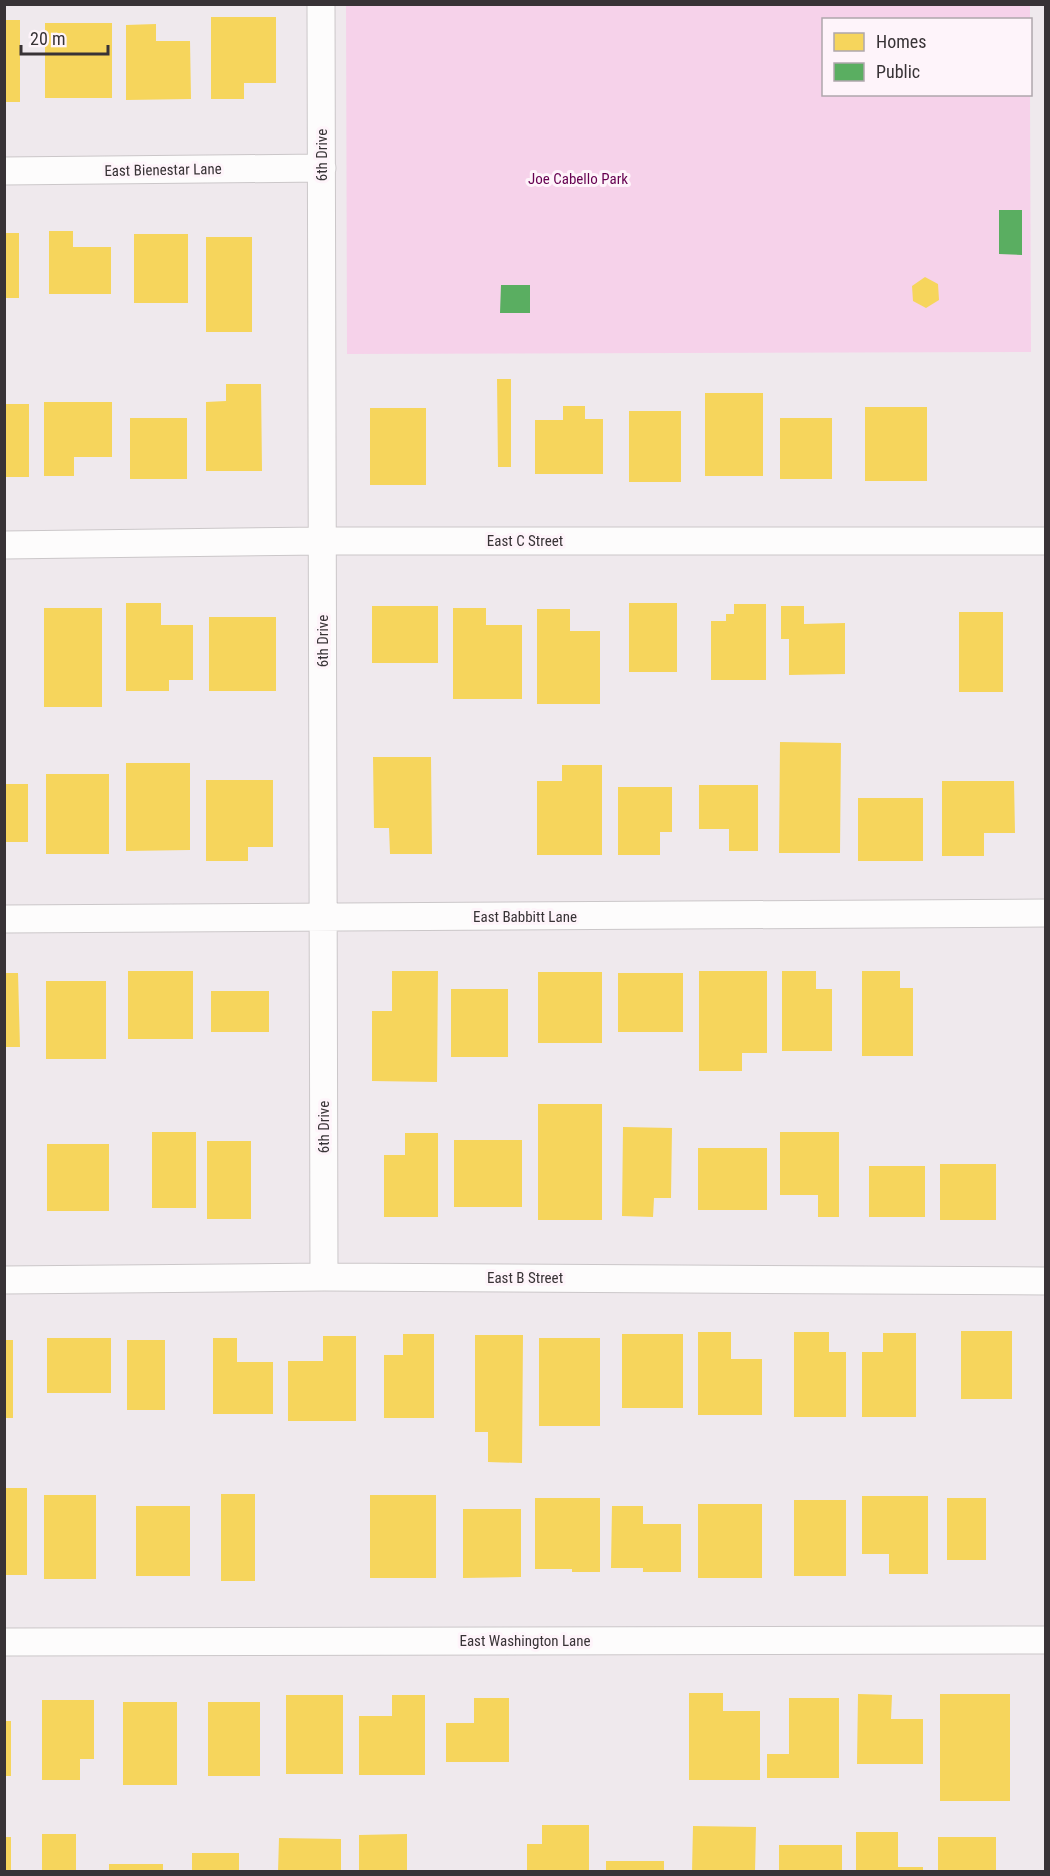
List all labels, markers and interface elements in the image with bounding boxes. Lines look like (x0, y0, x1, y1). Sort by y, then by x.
scale bar (21, 18, 108, 56)
legend (822, 18, 1032, 96)
text: 20 m (30, 28, 65, 49)
text: Homes (876, 31, 926, 52)
text: Public (876, 61, 920, 82)
street label: 6th Drive (313, 129, 331, 181)
street label: East Bienestar Lane (104, 160, 222, 180)
park label: Joe Cabello Park (528, 170, 628, 188)
street label: East C Street (487, 532, 563, 550)
street label: 6th Drive (314, 615, 332, 667)
street label: East Babbitt Lane (473, 908, 577, 926)
street label: 6th Drive (315, 1101, 333, 1153)
street label: East B Street (487, 1269, 563, 1287)
street label: East Washington Lane (459, 1632, 591, 1650)

